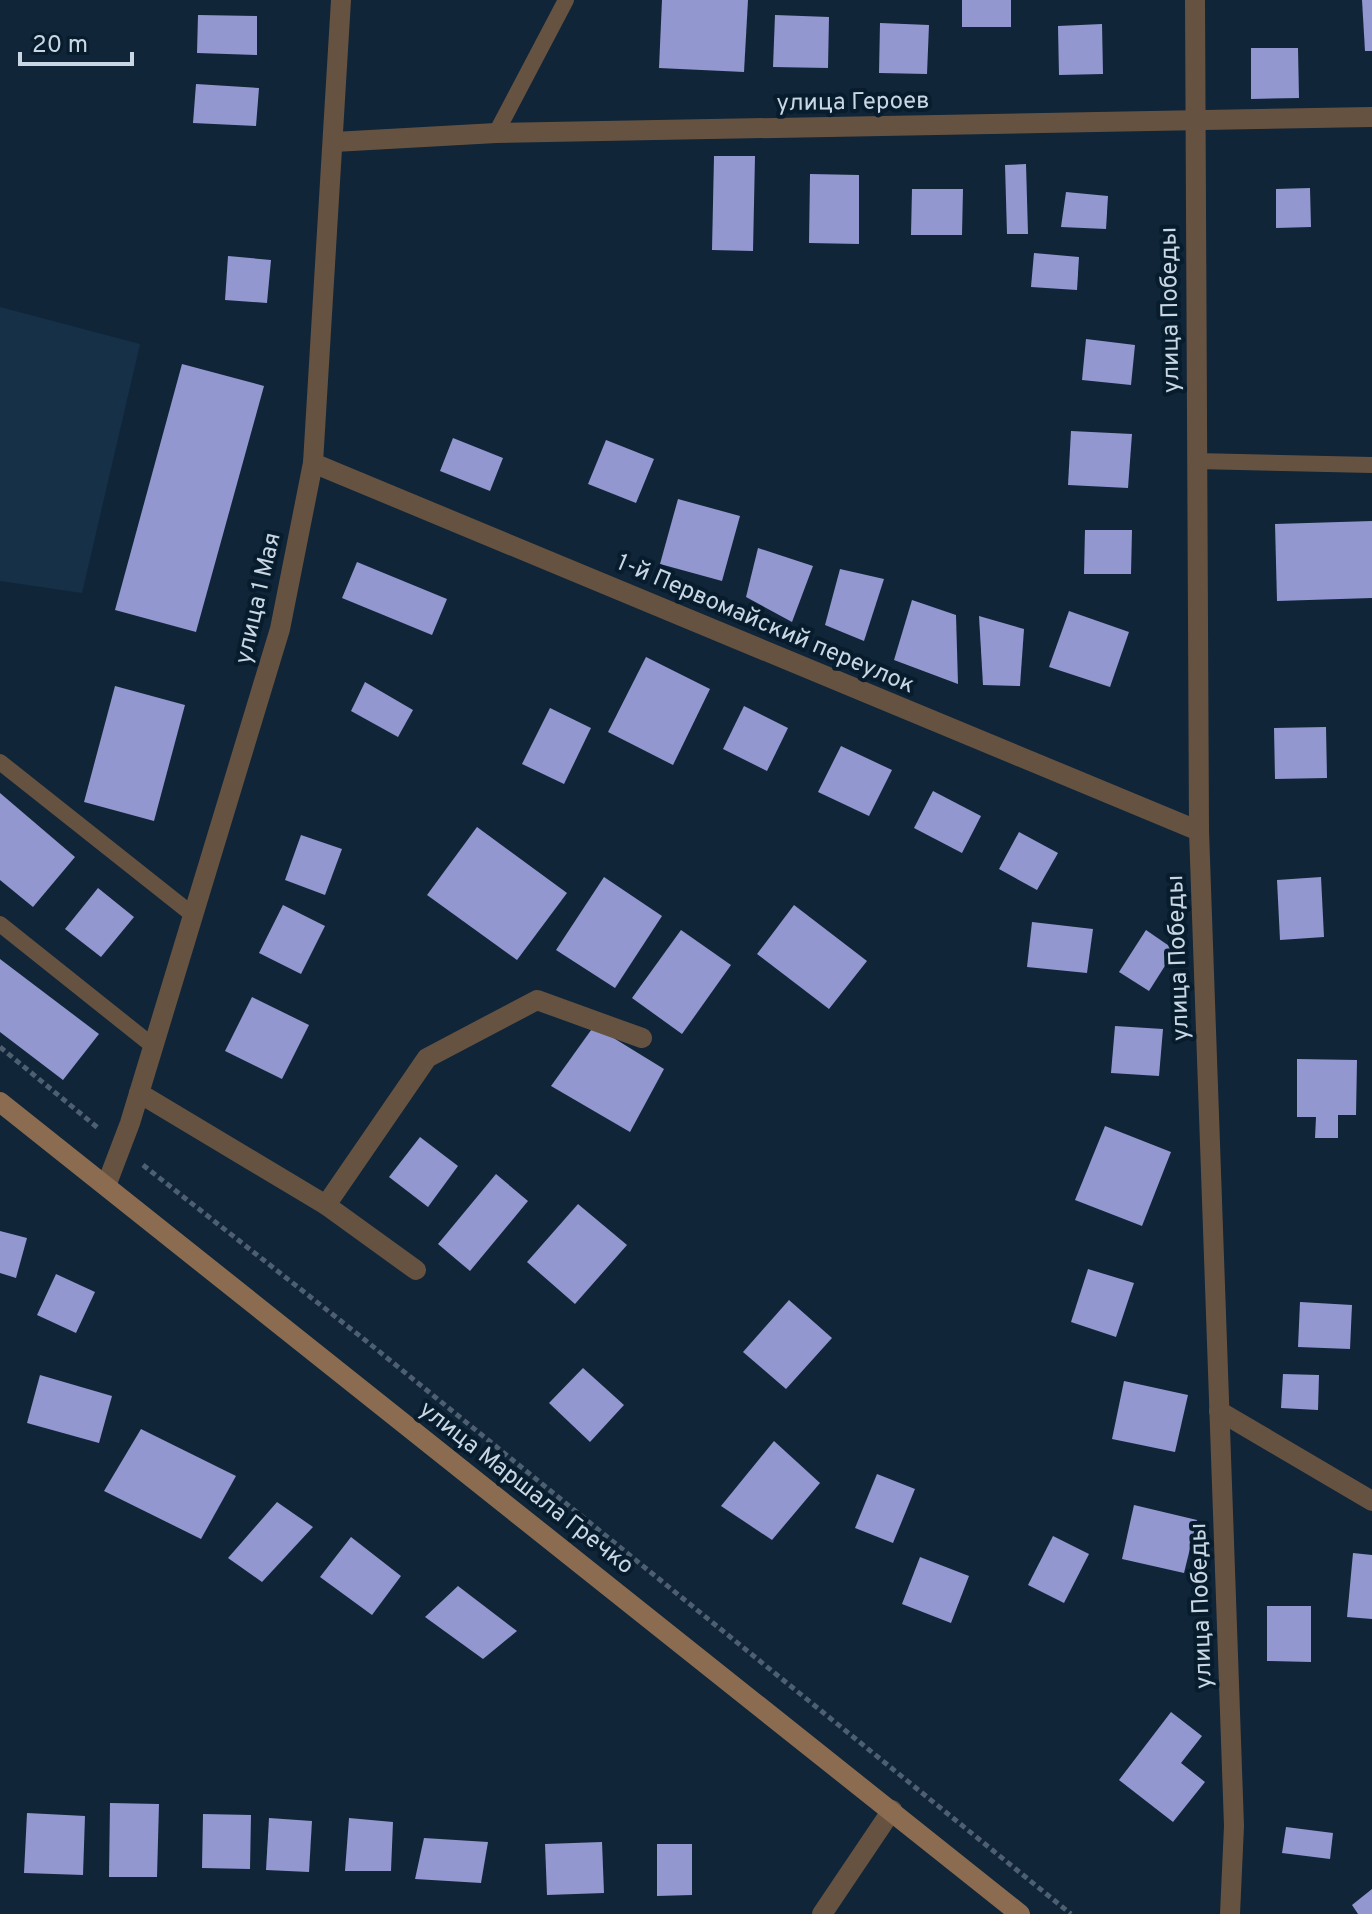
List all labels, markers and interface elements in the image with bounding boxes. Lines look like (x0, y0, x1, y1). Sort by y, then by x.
scale bar (20, 16, 132, 66)
text: 20 m (32, 31, 88, 61)
street label: улица Героев (776, 87, 930, 119)
street label: улица Победы (1155, 227, 1187, 393)
street label: улица 1 Мая (229, 530, 289, 667)
street label: 1-й Первомайский переулок (612, 548, 919, 701)
street label: улица Победы (1161, 874, 1197, 1041)
street label: улица Маршала Гречко (412, 1395, 639, 1582)
street label: улица Победы (1184, 1522, 1220, 1689)

